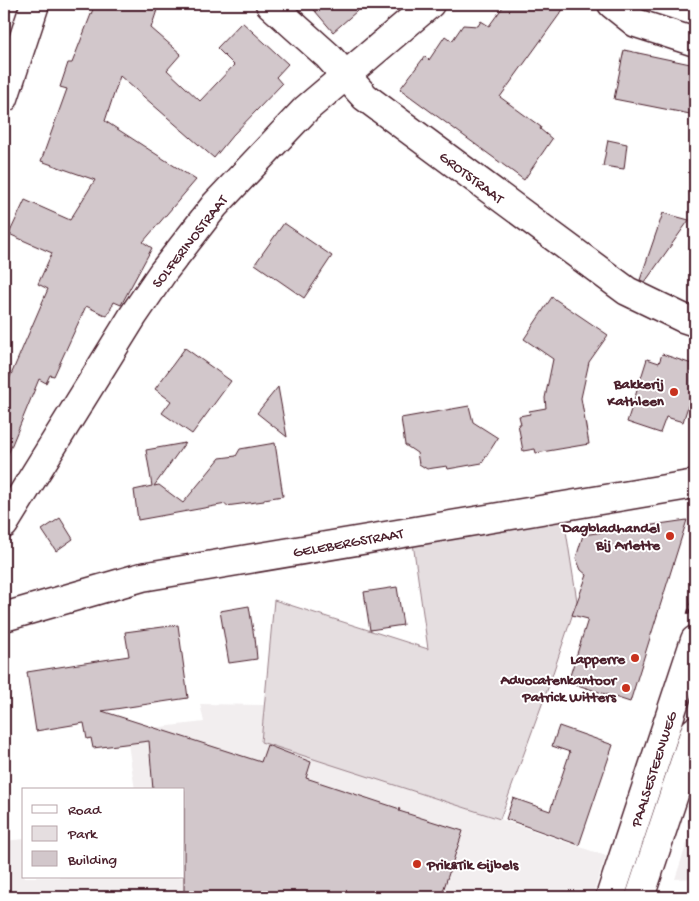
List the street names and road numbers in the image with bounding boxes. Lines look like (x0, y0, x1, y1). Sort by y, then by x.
street label: GROTSTRAAT (435, 148, 508, 209)
street label: SOLFERINOSTRAAT (149, 191, 233, 292)
street label: GELEBERGSTRAAT (292, 525, 406, 563)
street label: PAALSESTEENWEG (627, 709, 682, 831)

